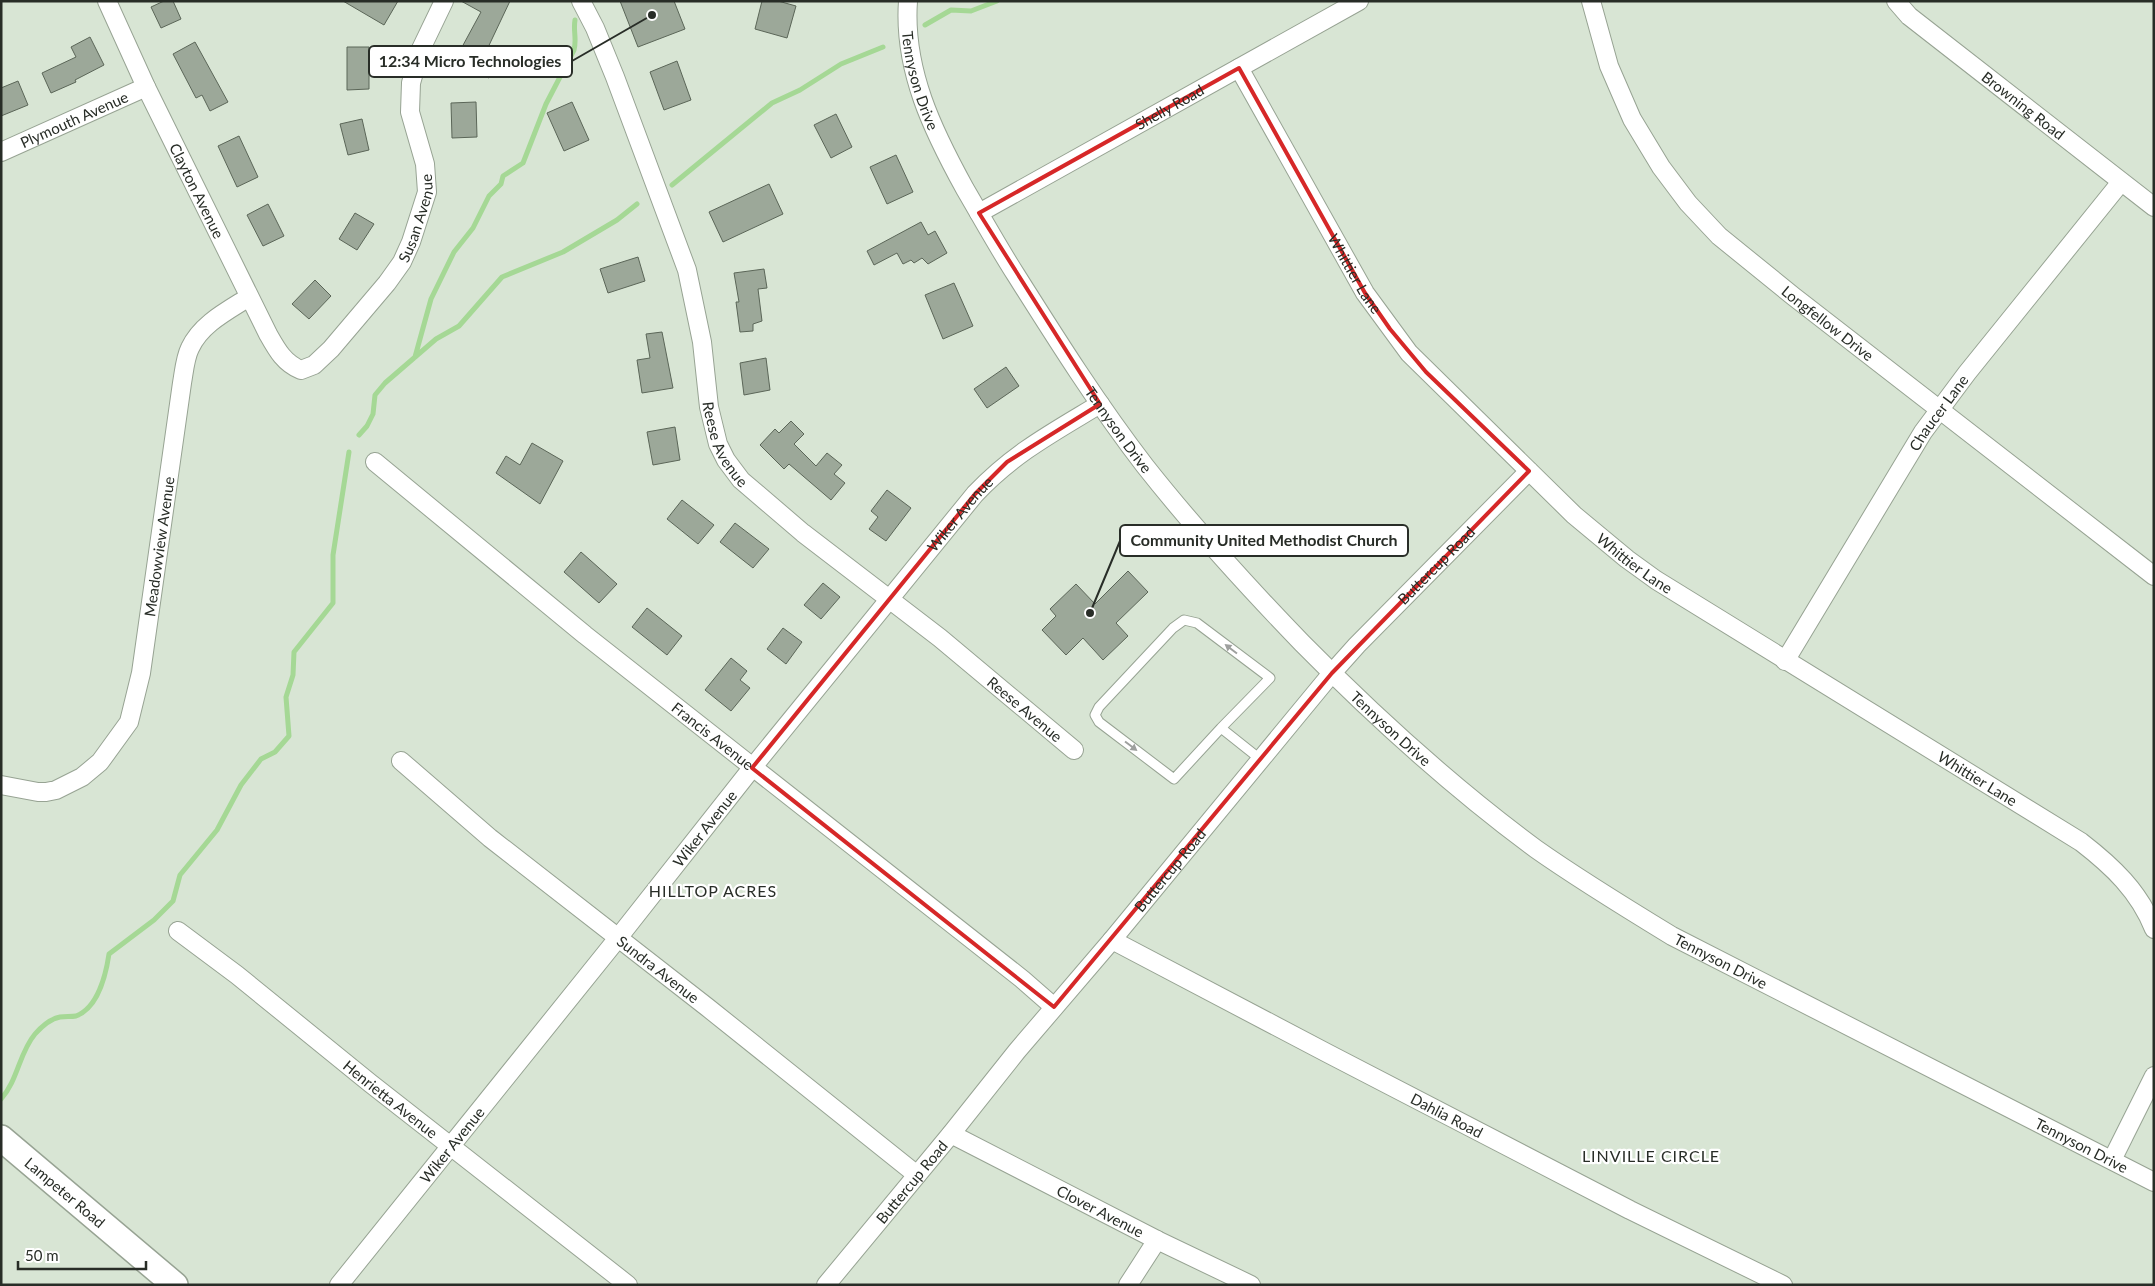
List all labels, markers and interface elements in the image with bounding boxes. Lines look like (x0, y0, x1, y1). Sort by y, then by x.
street label: Tennyson Drive (899, 30, 943, 133)
callout: 12:34 Micro Technologies (369, 46, 572, 77)
text: 12:34 Micro Technologies (379, 51, 561, 70)
street label: Browning Road (1978, 67, 2069, 143)
street label: Shelly Road (1132, 80, 1207, 133)
street label: Plymouth Avenue (17, 87, 131, 151)
street label: Clayton Avenue (166, 140, 228, 241)
street label: Susan Avenue (394, 173, 436, 265)
street label: Whittier Lane (1325, 230, 1386, 317)
street label: Longfellow Drive (1778, 282, 1877, 364)
street label: Chaucer Lane (1905, 371, 1972, 454)
street label: Tennyson Drive (1082, 383, 1156, 476)
street label: Reese Avenue (699, 401, 751, 491)
street label: Wiker Avenue (923, 472, 996, 555)
street label: Meadowview Avenue (140, 475, 178, 618)
street label: Buttercup Road (1394, 522, 1478, 608)
callout: Community United Methodist Church (1120, 525, 1408, 556)
street label: Whittier Lane (1593, 529, 1676, 597)
text: Community United Methodist Church (1130, 530, 1398, 549)
one-way arrow (1225, 643, 1238, 654)
street label: Reese Avenue (984, 672, 1066, 745)
street label: Tennyson Drive (1347, 687, 1435, 770)
street label: Francis Avenue (668, 698, 758, 774)
one-way arrow (1124, 741, 1137, 752)
street label: Whittier Lane (1935, 747, 2021, 810)
street label: Wiker Avenue (669, 786, 740, 870)
street label: Buttercup Road (1130, 825, 1209, 915)
district label: HILLTOP ACRES (649, 881, 777, 900)
street label: Tennyson Drive (1671, 930, 1771, 992)
street label: Sundra Avenue (614, 932, 703, 1007)
street label: Henrietta Avenue (340, 1056, 442, 1142)
street label: Dahlia Road (1408, 1089, 1486, 1141)
street label: Wiker Avenue (416, 1103, 488, 1186)
street label: Tennyson Drive (2032, 1114, 2131, 1176)
street label: Buttercup Road (872, 1137, 951, 1227)
district label: LINVILLE CIRCLE (1582, 1146, 1720, 1165)
street label: Lampeter Road (21, 1153, 109, 1231)
street label: Clover Avenue (1054, 1181, 1147, 1241)
scale bar (18, 1238, 145, 1270)
text: 50 m (25, 1246, 59, 1264)

